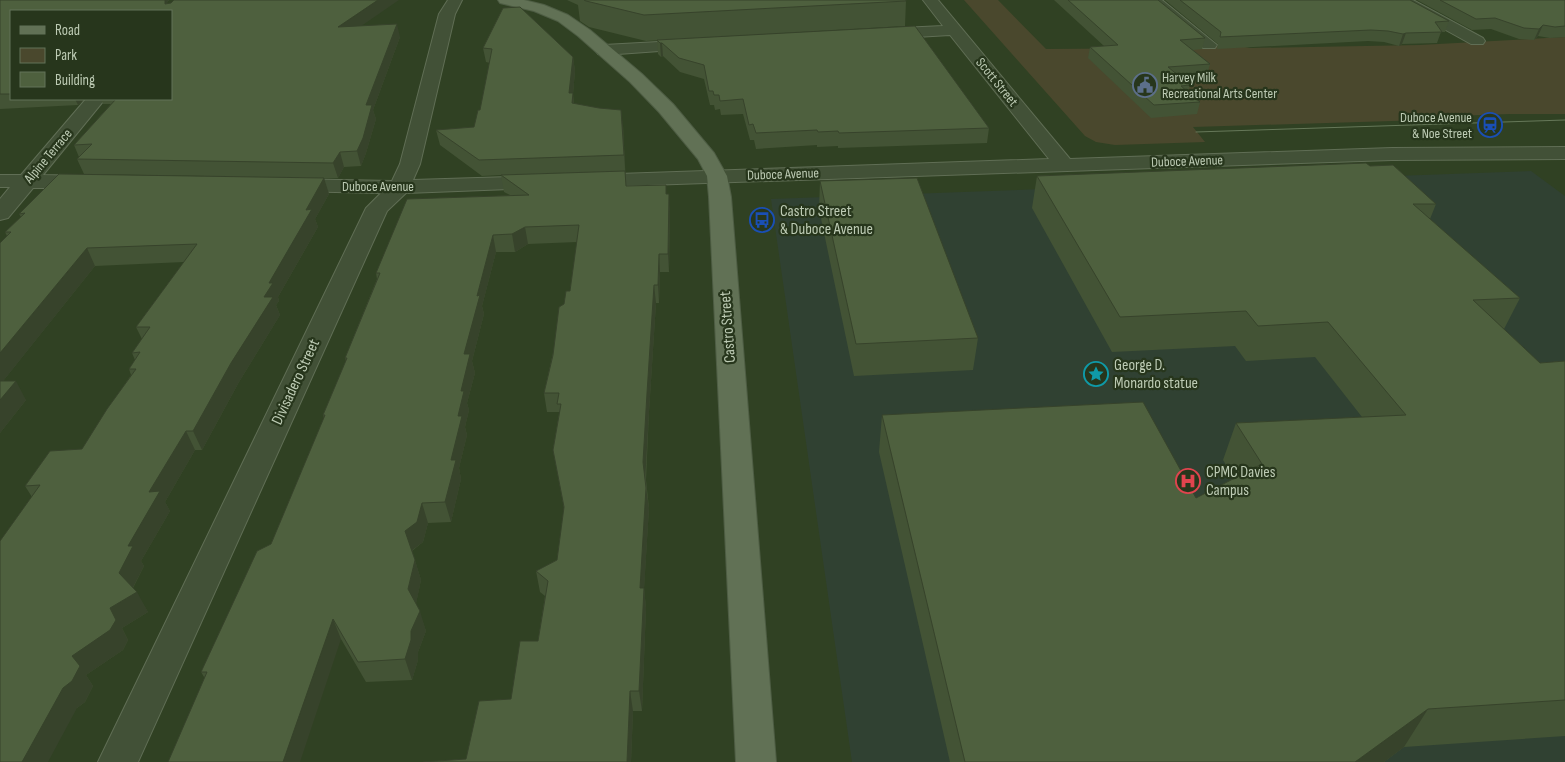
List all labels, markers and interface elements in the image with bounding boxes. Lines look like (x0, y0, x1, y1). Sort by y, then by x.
legend (10, 10, 172, 100)
text: Road (55, 21, 80, 40)
text: Park (55, 46, 77, 65)
street label: Scott Street (972, 54, 1022, 110)
place label: Harvey Milk Recreational Arts Center (1162, 69, 1277, 102)
text: Building (55, 71, 95, 90)
public building icon: Harvey Milk Recreational Arts Center (1132, 72, 1158, 98)
place label: Duboce Avenue & Noe Street (1400, 109, 1472, 142)
station icon: Duboce Avenue & Noe Street (1477, 112, 1503, 138)
street label: Alpine Terrace (20, 125, 76, 187)
street label: Duboce Avenue (1151, 151, 1223, 171)
street label: Duboce Avenue (747, 164, 819, 184)
street label: Duboce Avenue (342, 178, 414, 195)
place label: Castro Street & Duboce Avenue (780, 202, 873, 239)
bus stop icon: Castro Street & Duboce Avenue (749, 207, 775, 233)
street label: Castro Street (716, 291, 740, 363)
street label: Divisadero Street (268, 336, 324, 428)
place label: George D. Monardo statue (1114, 356, 1198, 393)
place icon: George D. Monardo statue (1083, 361, 1109, 387)
place label: CPMC Davies Campus (1206, 463, 1276, 500)
hospital icon: CPMC Davies Campus (1175, 468, 1201, 494)

